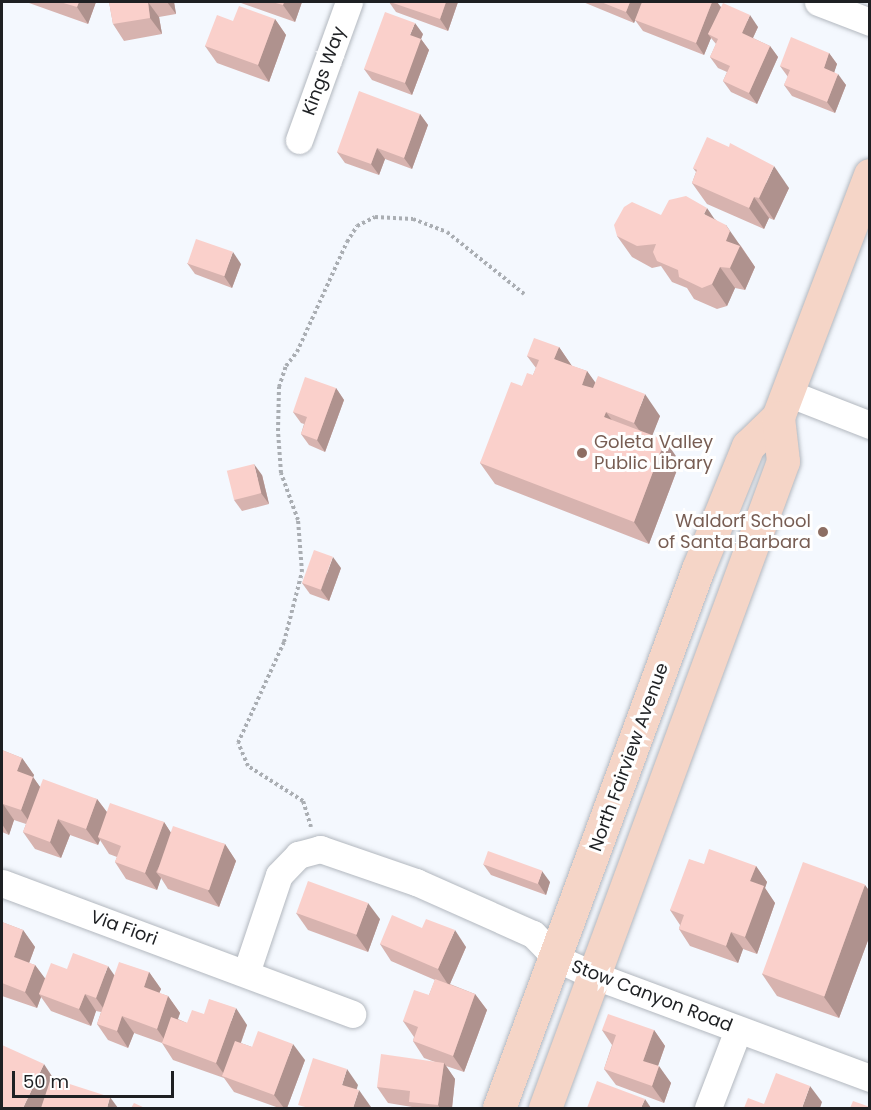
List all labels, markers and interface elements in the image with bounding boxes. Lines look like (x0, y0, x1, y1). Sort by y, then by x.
street label: Kings Way (298, 24, 350, 118)
place label: Goleta Valley Public Library (594, 432, 713, 474)
marker: Goleta Valley Public Library (575, 446, 589, 460)
place label: Waldorf School of Santa Barbara (658, 511, 811, 554)
marker: Waldorf School of Santa Barbara (816, 525, 830, 539)
street label: North Fairview Avenue (585, 660, 673, 854)
street label: Via Fiori (88, 906, 160, 950)
street label: Stow Canyon Road (569, 955, 735, 1037)
scale bar (15, 1059, 177, 1097)
text: 50 m (23, 1069, 69, 1094)

